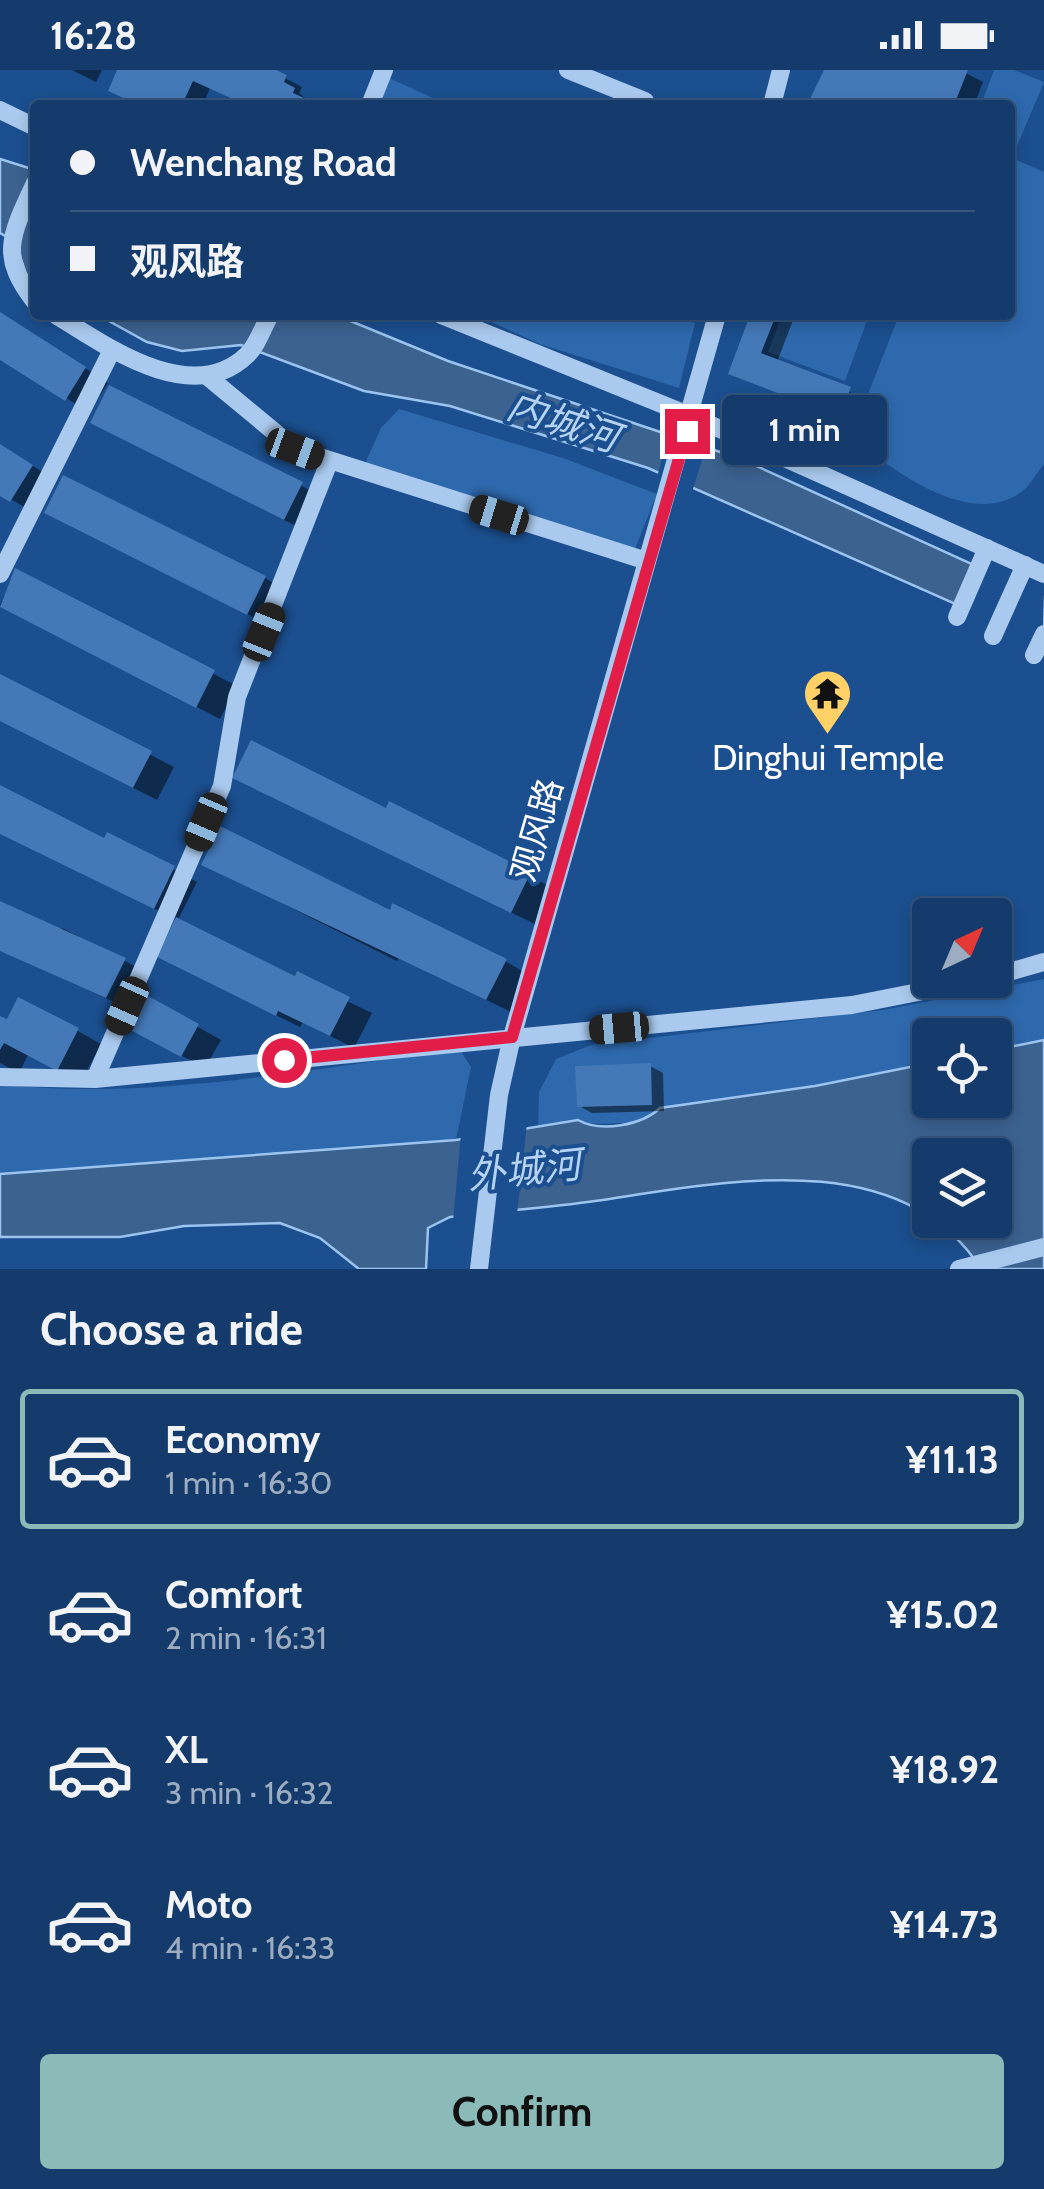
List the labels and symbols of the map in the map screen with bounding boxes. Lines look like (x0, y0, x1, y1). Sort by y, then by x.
water label: 内城河 (502, 382, 631, 464)
callout: 1 min (722, 396, 887, 466)
route end (665, 409, 710, 454)
car (262, 425, 328, 473)
car (466, 492, 532, 538)
car (239, 599, 289, 665)
temple icon: Dinghui Temple (802, 668, 854, 736)
place label: Dinghui Temple (712, 736, 944, 779)
street label: 观风路 (501, 773, 572, 886)
car (180, 789, 232, 855)
north arrow (912, 898, 1012, 998)
car (101, 972, 153, 1040)
car (588, 1010, 650, 1046)
route start (262, 1038, 307, 1083)
water label: 外城河 (465, 1139, 590, 1199)

